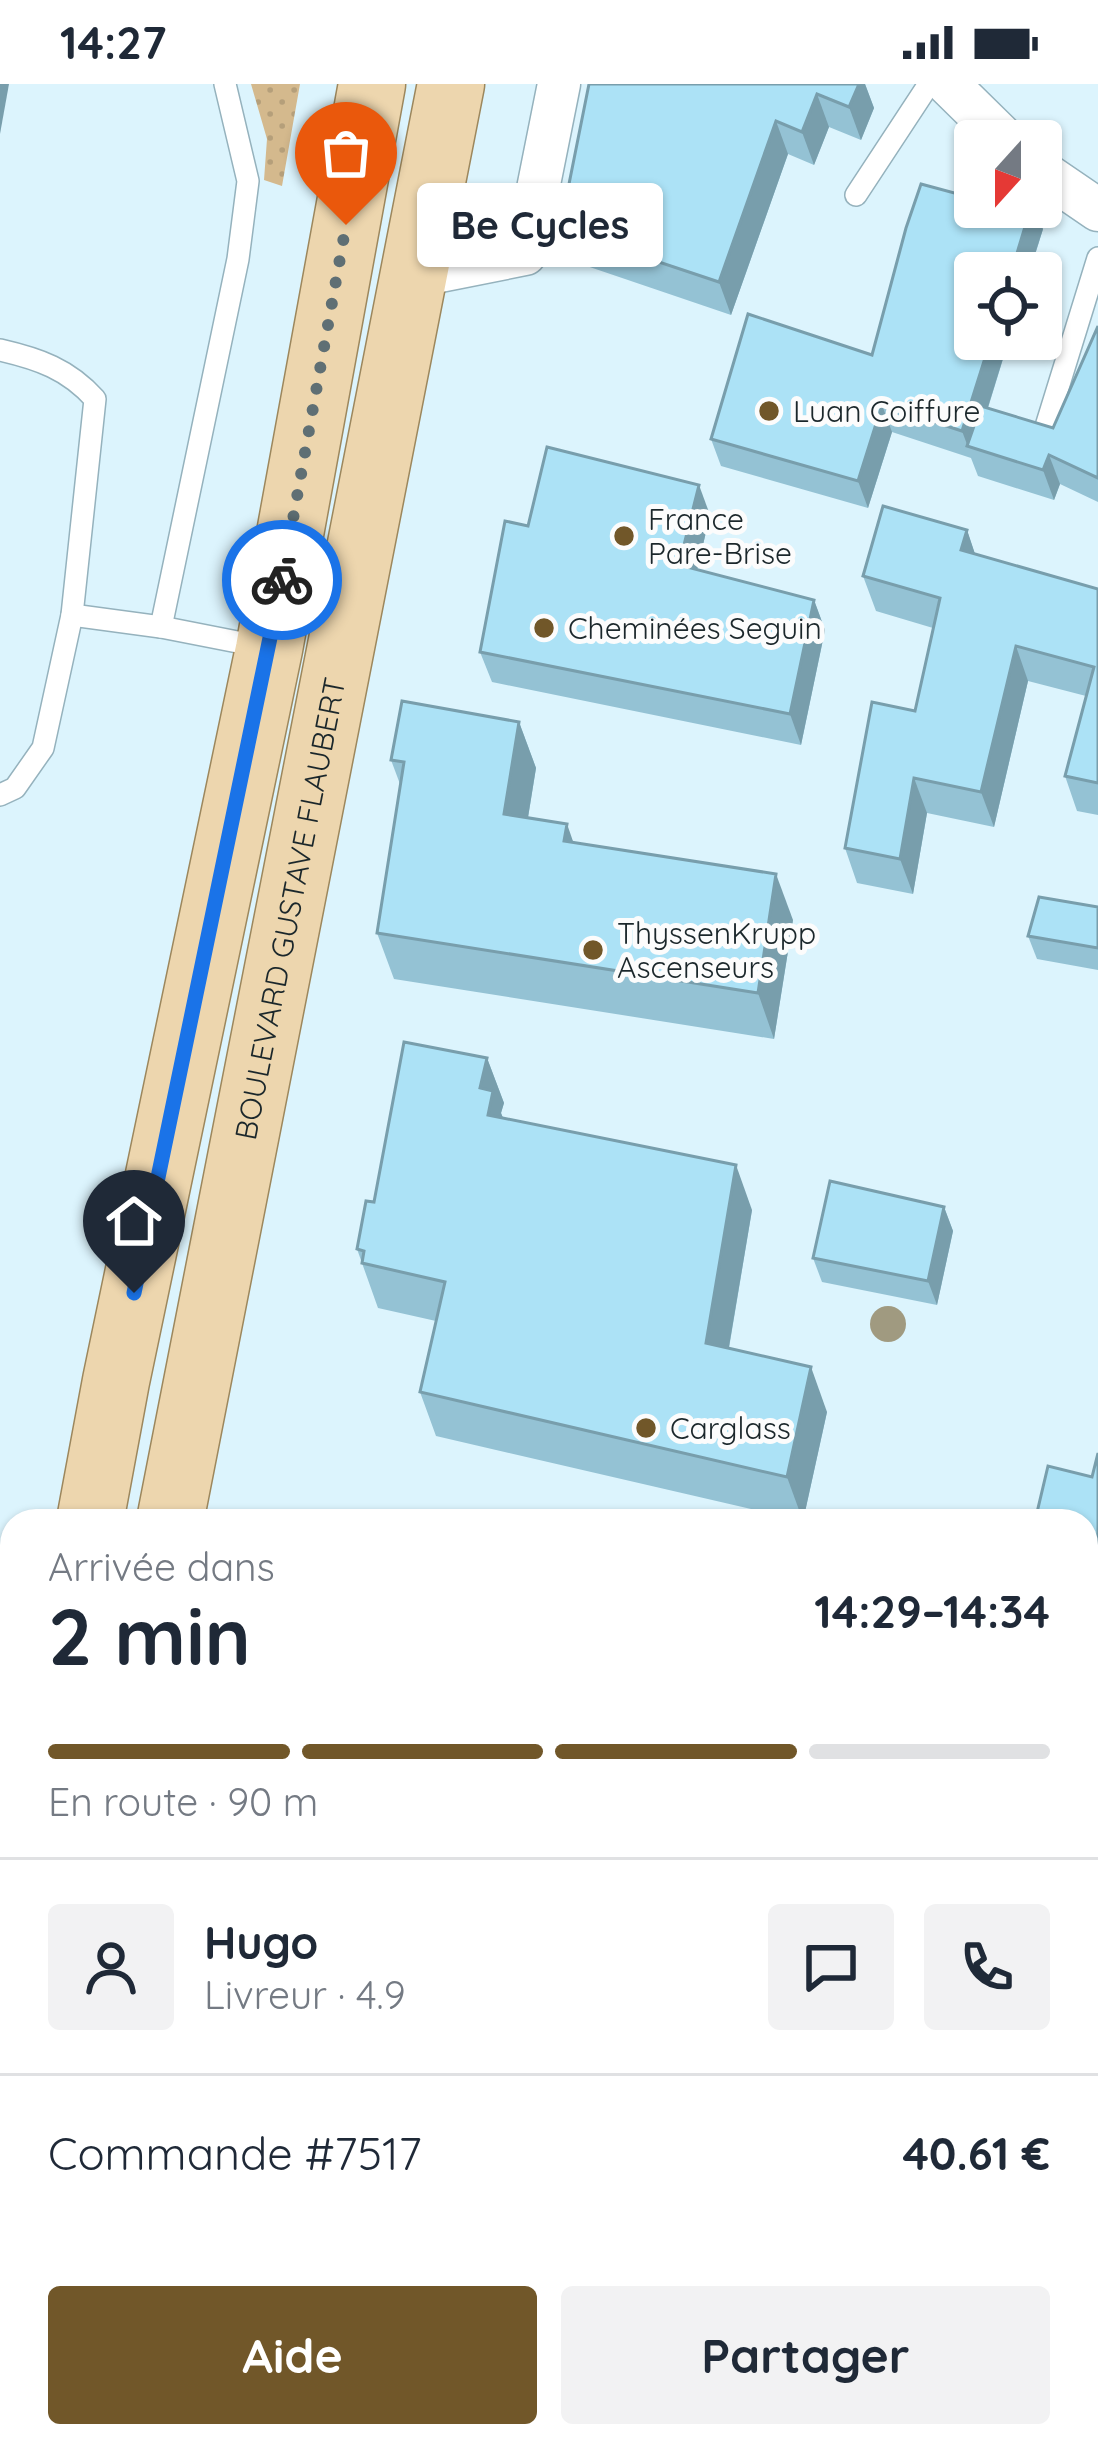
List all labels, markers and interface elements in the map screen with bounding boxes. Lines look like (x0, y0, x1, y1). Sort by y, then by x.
text: 14:27 (60, 14, 167, 70)
pin (295, 102, 397, 225)
icon: bag (313, 120, 379, 186)
north arrow (954, 120, 1062, 228)
map controls (954, 120, 1062, 360)
callout: Be Cycles (418, 183, 664, 267)
text: Be Cycles (451, 200, 629, 249)
button: locate (954, 252, 1062, 360)
place label: Luan Coiffure (793, 392, 980, 430)
marker: Luan Coiffure (756, 398, 782, 424)
place label: France Pare-Brise (648, 500, 792, 572)
courier (222, 520, 342, 640)
marker: France Pare-Brise (611, 523, 637, 549)
icon: bike (249, 547, 315, 613)
place label: Cheminées Seguin (568, 609, 822, 647)
marker: Cheminées Seguin (531, 615, 557, 641)
street label: BOULEVARD GUSTAVE FLAUBERT (226, 674, 354, 1143)
place label: ThyssenKrupp Ascenseurs (617, 914, 816, 986)
marker: ThyssenKrupp Ascenseurs (580, 937, 606, 963)
pin (83, 1170, 185, 1293)
icon: home (101, 1188, 167, 1254)
place label: Carglass (670, 1409, 791, 1447)
marker: Carglass (633, 1415, 659, 1441)
text: Arrivée dans (48, 1542, 275, 1591)
text: 14:29–14:34 (814, 1583, 1050, 1639)
text: 2 min (48, 1587, 251, 1685)
text: En route · 90 m (48, 1777, 318, 1826)
button: person (48, 1904, 174, 2030)
button: chat (768, 1904, 894, 2030)
button: phone (924, 1904, 1050, 2030)
text: Hugo (204, 1914, 318, 1970)
text: Livreur · 4.9 (204, 1970, 405, 2019)
text: Commande #7517 (48, 2125, 422, 2181)
text: 40.61 € (902, 2125, 1050, 2181)
button: Aide (48, 2286, 537, 2424)
button: Partager (561, 2286, 1050, 2424)

